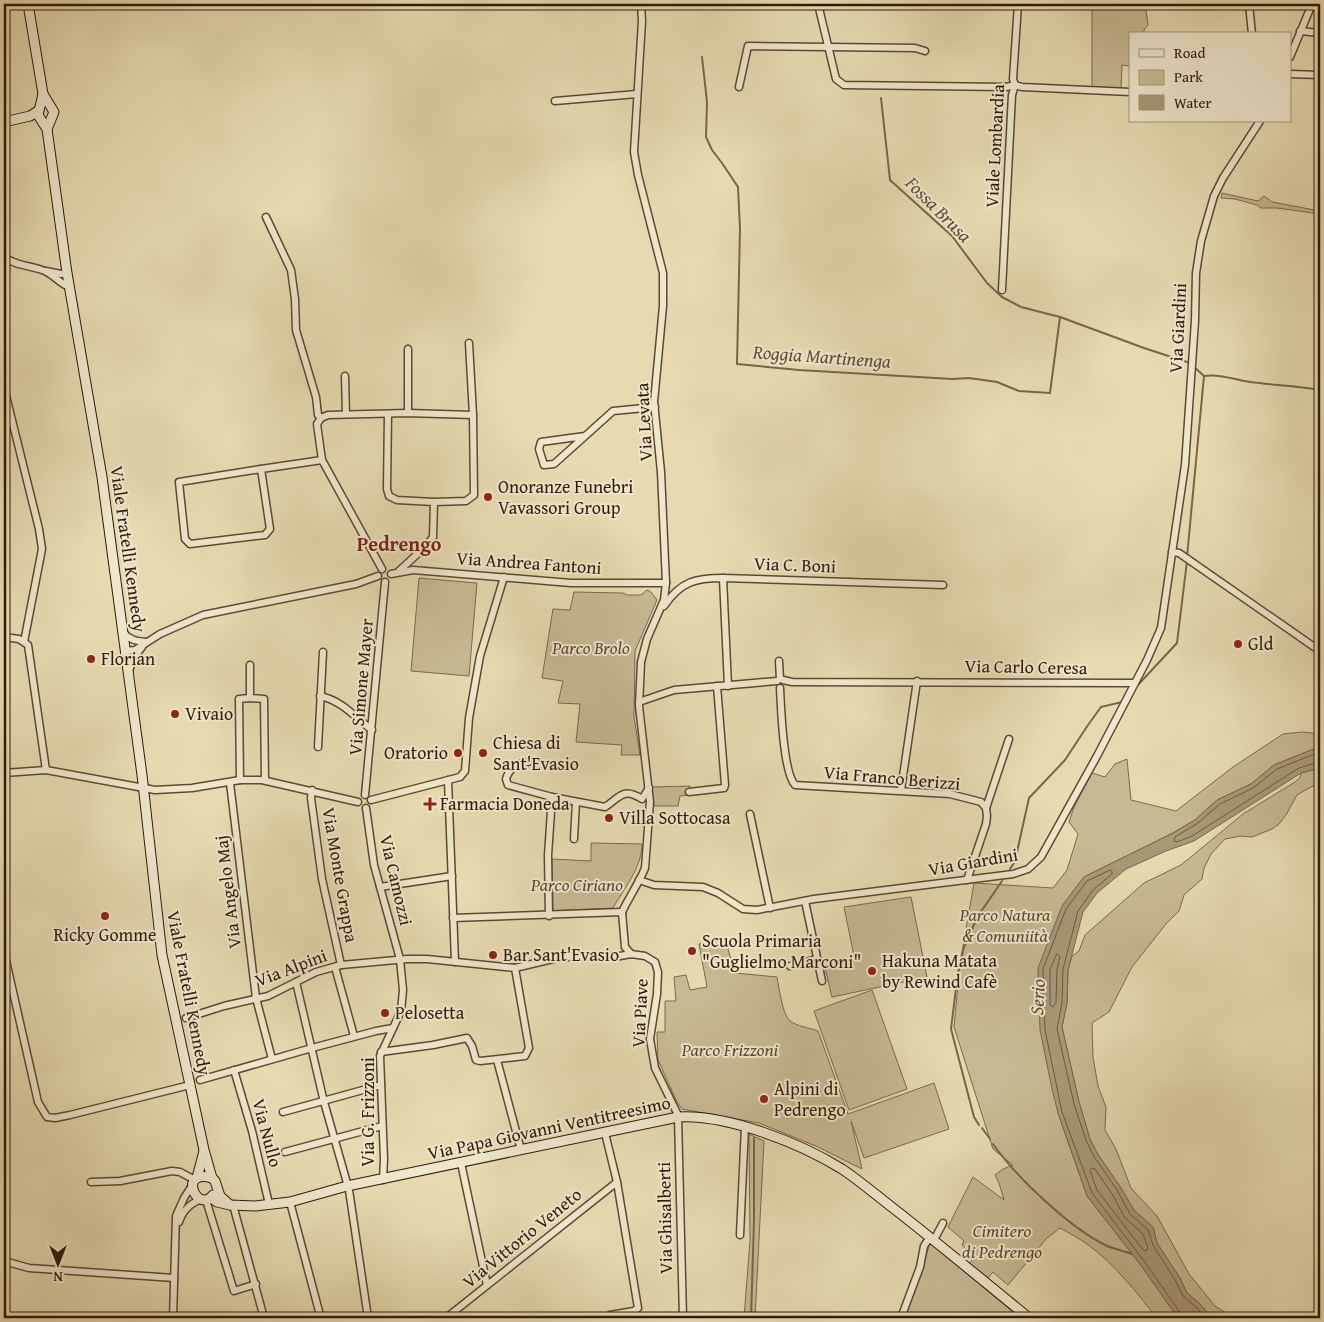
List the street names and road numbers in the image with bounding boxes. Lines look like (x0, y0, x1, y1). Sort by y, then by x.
street label: Viale Lombardia (978, 83, 1011, 208)
street label: Via Giardini (1162, 282, 1193, 374)
street label: Via Levata (628, 382, 659, 462)
street label: Viale Fratelli Kennedy (103, 464, 154, 634)
street label: Via Andrea Fantoni (456, 544, 603, 581)
street label: Via C. Boni (754, 550, 836, 579)
street label: Via Simone Mayer (341, 617, 380, 757)
street label: Via Carlo Ceresa (964, 652, 1088, 681)
street label: Via Franco Berizzi (823, 758, 961, 797)
street label: Via Monte Grappa (315, 805, 366, 945)
street label: Via Camozzi (373, 832, 420, 928)
street label: Via Angelo Maj (207, 834, 248, 950)
street label: Via Giardini (926, 840, 1020, 883)
street label: Viale Fratelli Kennedy (160, 908, 219, 1078)
street label: Via Alpini (251, 941, 331, 994)
street label: Via Piave (624, 978, 655, 1048)
street label: Via G. Frizzoni (354, 1057, 381, 1167)
street label: Via Papa Giovanni Ventitreesimo (425, 1089, 673, 1166)
street label: Via Nullo (245, 1096, 290, 1170)
street label: Via Ghisalberti (650, 1162, 679, 1274)
street label: Via Vittorio Veneto (456, 1181, 587, 1294)

